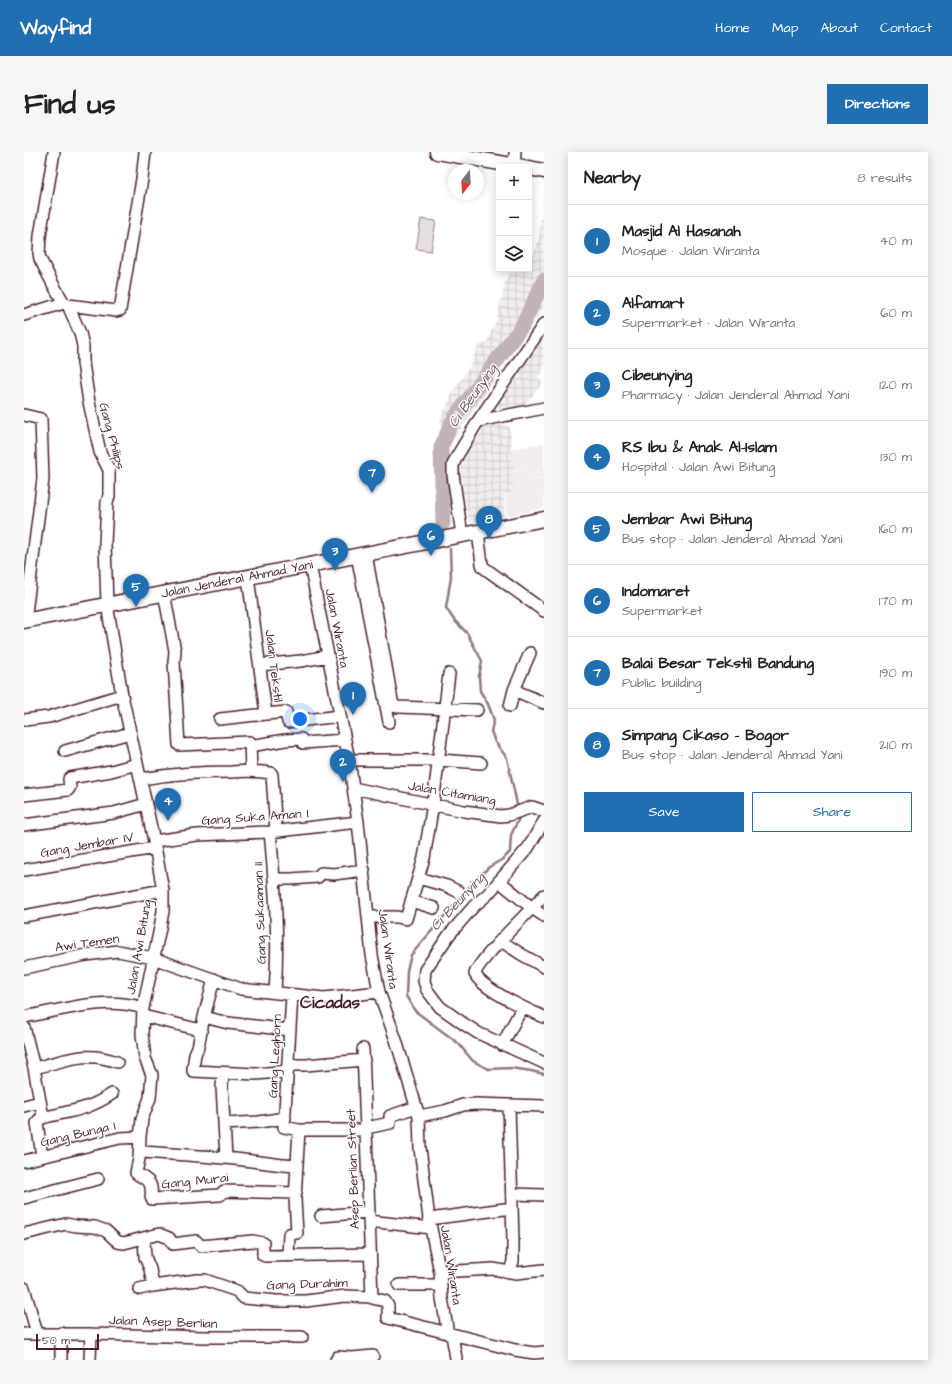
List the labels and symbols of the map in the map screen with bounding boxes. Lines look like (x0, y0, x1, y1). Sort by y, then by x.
north arrow (448, 164, 484, 200)
water label: Ci Beunying (444, 360, 503, 432)
street label: Gang Philips (93, 401, 130, 472)
pin: 7 (359, 460, 385, 493)
pin: 8 (476, 506, 502, 539)
pin: 6 (418, 523, 444, 556)
pin: 3 (322, 538, 348, 571)
street label: Jalan Jenderal Ahmad Yani (159, 555, 315, 603)
pin: 5 (123, 574, 149, 607)
street label: Jalan Wiranta (321, 587, 354, 669)
street label: Jalan Tekstil (261, 629, 287, 703)
pin: 1 (340, 682, 366, 715)
your location (290, 709, 310, 729)
pin: 2 (330, 749, 356, 782)
street label: Jalan Citamiang (407, 776, 498, 811)
pin: 4 (155, 788, 181, 821)
street label: Gang Suka Aman I (201, 804, 309, 831)
street label: Gang Jembar IV (39, 828, 135, 863)
street label: Gang Sukaaman II (249, 861, 272, 965)
water label: Ci Beunying (426, 868, 491, 936)
street label: Jalan Awi Bitung (122, 898, 157, 996)
street label: Jalan Wiranta (374, 908, 403, 990)
street label: Awi Temen (54, 930, 121, 956)
district label: Cicadas (300, 991, 360, 1015)
street label: Gang Leghorn (264, 1013, 287, 1099)
street label: Asep Berlian Street (342, 1108, 364, 1229)
street label: Gang Bunga I (39, 1117, 118, 1152)
street label: Gang Murai (161, 1169, 229, 1194)
street label: Jalan Wiranta (436, 1224, 466, 1306)
street label: Gang Durahim (266, 1274, 349, 1295)
street label: Jalan Asep Berlian (108, 1311, 218, 1333)
scale bar (36, 1332, 99, 1351)

